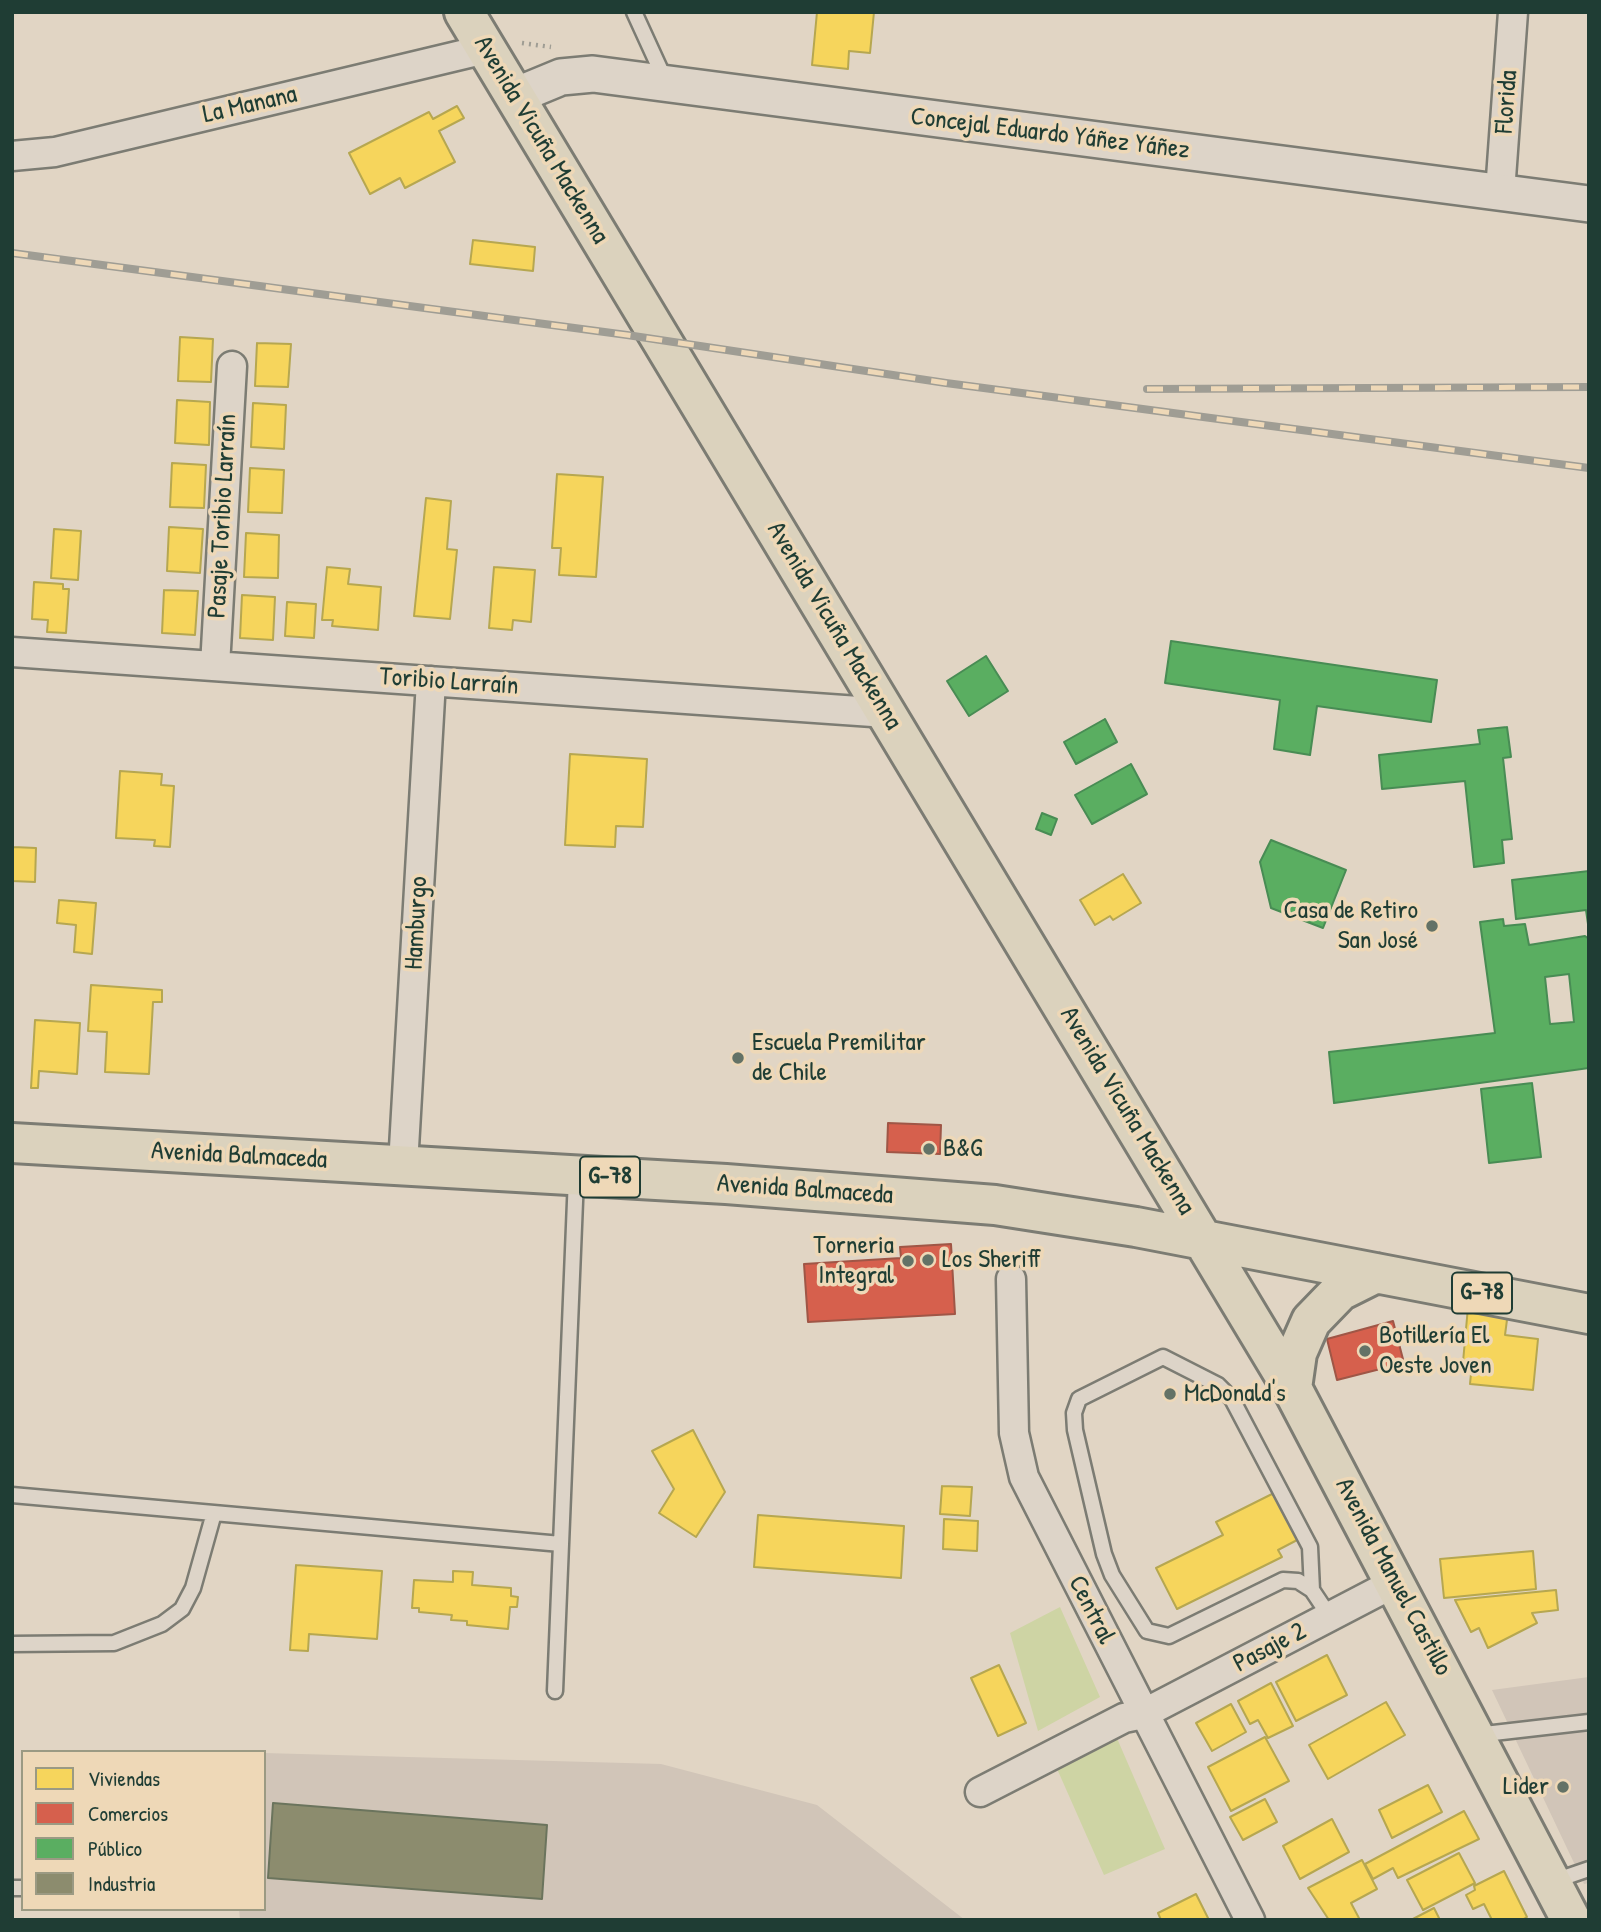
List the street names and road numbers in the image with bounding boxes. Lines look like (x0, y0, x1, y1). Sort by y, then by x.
street label: Avenida Vicuña Mackenna (467, 30, 615, 250)
street label: Florida (1489, 69, 1525, 135)
street label: La Manana (200, 79, 300, 131)
street label: Concejal Eduardo Yáñez Yáñez (909, 101, 1191, 167)
street label: Pasaje Toribio Larraín (202, 413, 244, 619)
street label: Avenida Vicuña Mackenna (760, 516, 908, 736)
street label: Toribio Larraín (379, 662, 519, 702)
street label: Hamburgo (399, 876, 435, 970)
street label: Avenida Vicuña Mackenna (1053, 1001, 1201, 1221)
street label: Avenida Balmaceda (150, 1136, 328, 1176)
road number: G-78 (580, 1156, 640, 1198)
street label: Avenida Balmaceda (716, 1168, 894, 1212)
road number: G-78 (1452, 1273, 1512, 1314)
street label: Avenida Manuel Castillo (1328, 1473, 1458, 1681)
street label: Central (1061, 1571, 1121, 1649)
street label: Pasaje 2 (1228, 1616, 1312, 1680)

